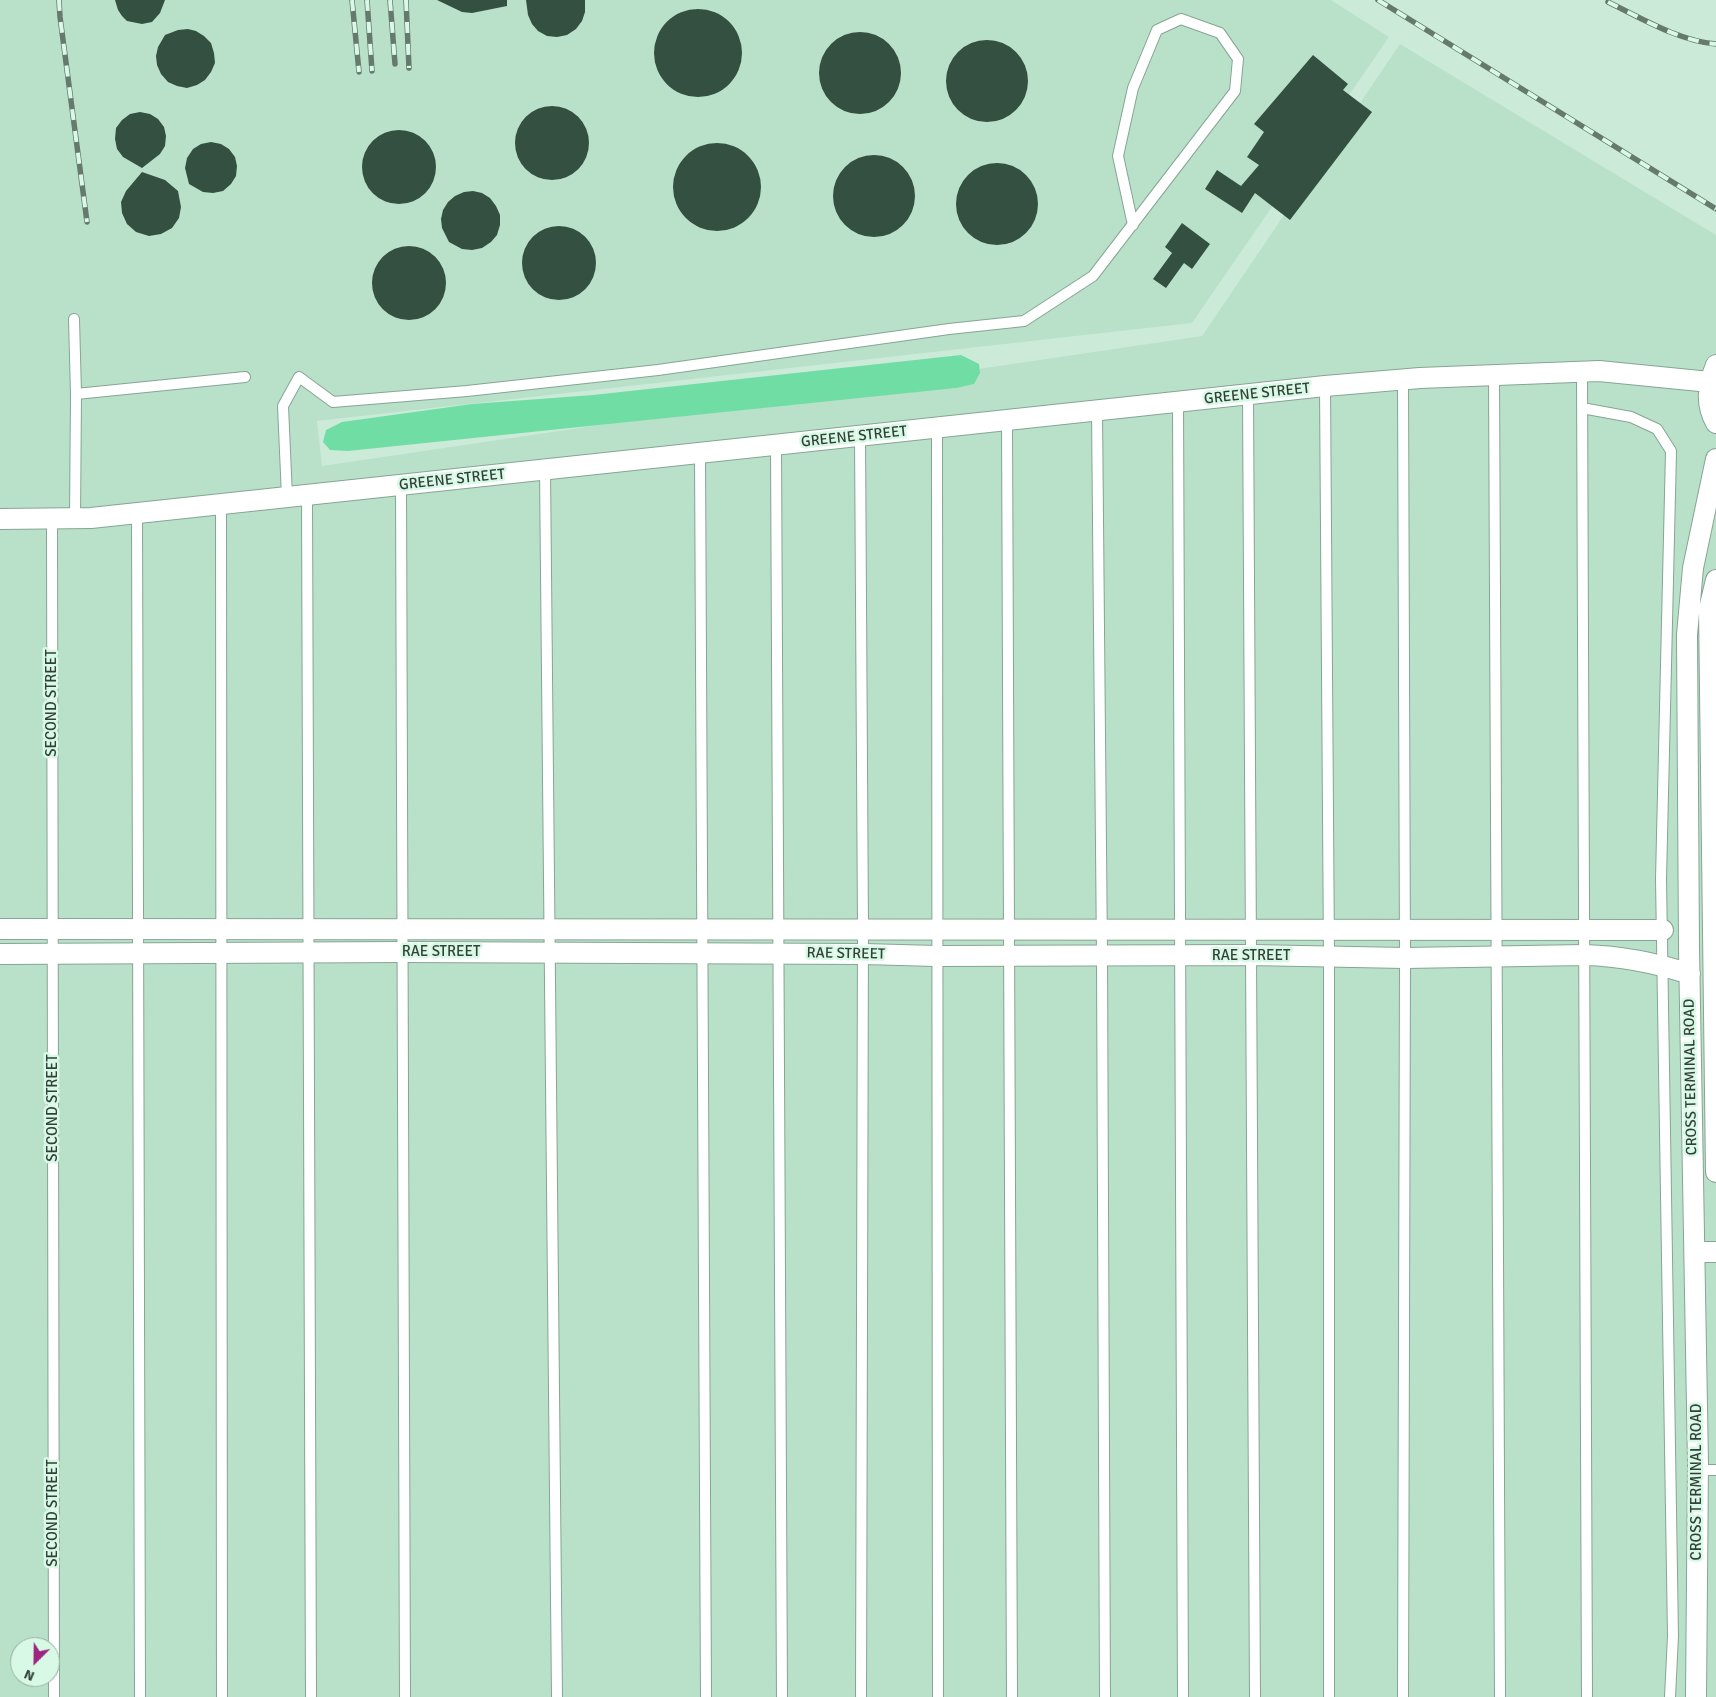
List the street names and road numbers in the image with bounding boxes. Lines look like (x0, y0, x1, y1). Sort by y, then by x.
street label: GREENE STREET (1203, 379, 1311, 409)
street label: GREENE STREET (800, 422, 908, 452)
street label: GREENE STREET (398, 465, 506, 495)
street label: SECOND STREET (43, 649, 61, 757)
street label: RAE STREET (402, 943, 480, 961)
street label: RAE STREET (807, 944, 885, 964)
street label: RAE STREET (1212, 947, 1290, 965)
street label: CROSS TERMINAL ROAD (1681, 998, 1701, 1156)
street label: SECOND STREET (44, 1054, 62, 1162)
street label: CROSS TERMINAL ROAD (1688, 1404, 1706, 1560)
street label: SECOND STREET (44, 1459, 62, 1567)

